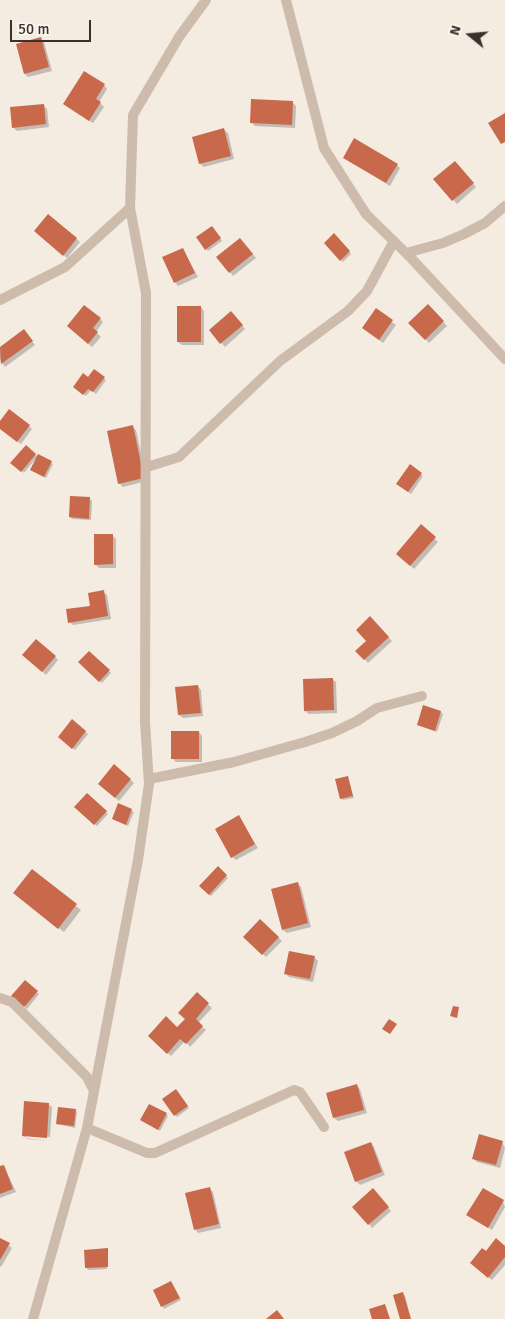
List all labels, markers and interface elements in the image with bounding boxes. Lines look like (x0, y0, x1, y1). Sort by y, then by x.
scale bar (12, 10, 94, 42)
north arrow (445, 10, 495, 60)
text: 50 m (18, 20, 49, 38)
text: N (446, 23, 465, 38)

